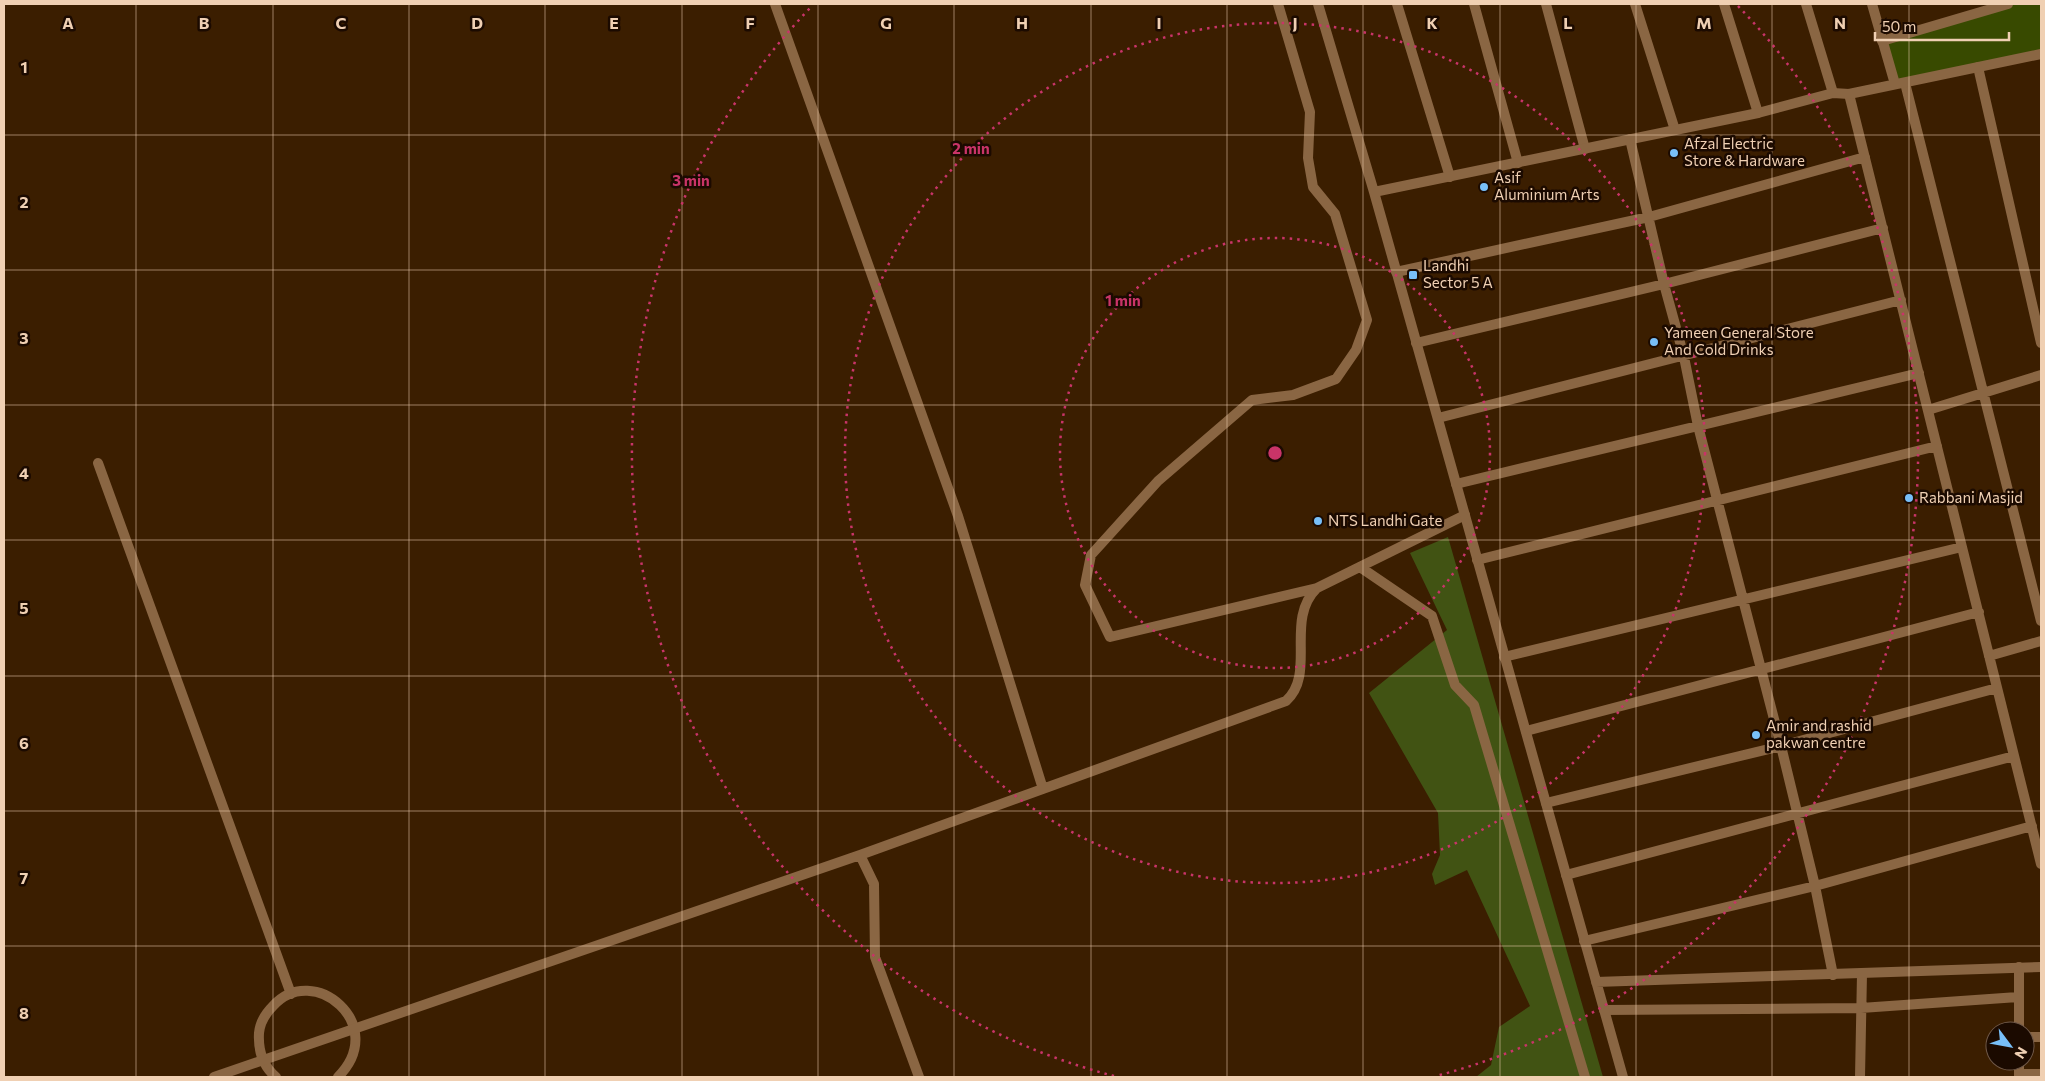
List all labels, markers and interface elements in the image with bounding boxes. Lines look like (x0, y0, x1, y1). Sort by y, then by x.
scale bar (1875, 10, 2009, 42)
text: A (62, 13, 74, 32)
text: B (199, 13, 210, 32)
text: C (336, 13, 347, 32)
text: D (471, 13, 483, 32)
text: E (609, 13, 619, 32)
text: F (745, 13, 755, 32)
text: G (880, 13, 892, 32)
text: H (1016, 13, 1028, 32)
text: I (1156, 13, 1162, 32)
text: J (1292, 13, 1298, 32)
text: K (1426, 13, 1438, 32)
text: L (1563, 13, 1573, 32)
text: M (1696, 13, 1712, 32)
text: N (1834, 13, 1846, 32)
text: 50 m (1882, 17, 1916, 35)
text: 1 (20, 57, 28, 76)
place label: Afzal Electric Store & Hardware (1684, 134, 1805, 169)
text: 2 min (952, 139, 990, 157)
marker: Afzal Electric Store & Hardware (1668, 147, 1680, 159)
place label: Asif Aluminium Arts (1494, 168, 1600, 203)
text: 3 min (672, 171, 710, 189)
marker: Asif Aluminium Arts (1478, 181, 1490, 193)
text: 2 (19, 192, 29, 211)
place label: Landhi Sector 5 A (1423, 256, 1493, 291)
marker: Landhi Sector 5 A (1407, 269, 1419, 281)
text: 1 min (1105, 291, 1141, 309)
place label: Yameen General Store And Cold Drinks (1664, 323, 1814, 358)
text: 3 (19, 328, 29, 347)
marker: Yameen General Store And Cold Drinks (1648, 336, 1660, 348)
centre of rings (1266, 444, 1284, 462)
text: 4 (19, 463, 29, 482)
place label: Rabbani Masjid (1919, 488, 2023, 506)
marker: Rabbani Masjid (1903, 492, 1915, 504)
place label: NTS Landhi Gate (1328, 511, 1442, 529)
marker: NTS Landhi Gate (1312, 515, 1324, 527)
text: 5 (19, 598, 29, 617)
place label: Amir and rashid pakwan centre (1766, 716, 1872, 751)
marker: Amir and rashid pakwan centre (1750, 729, 1762, 741)
text: 6 (19, 733, 29, 752)
text: 7 (20, 868, 29, 887)
text: 8 (19, 1003, 29, 1022)
north arrow (1985, 1021, 2035, 1071)
text: N (2011, 1044, 2031, 1062)

